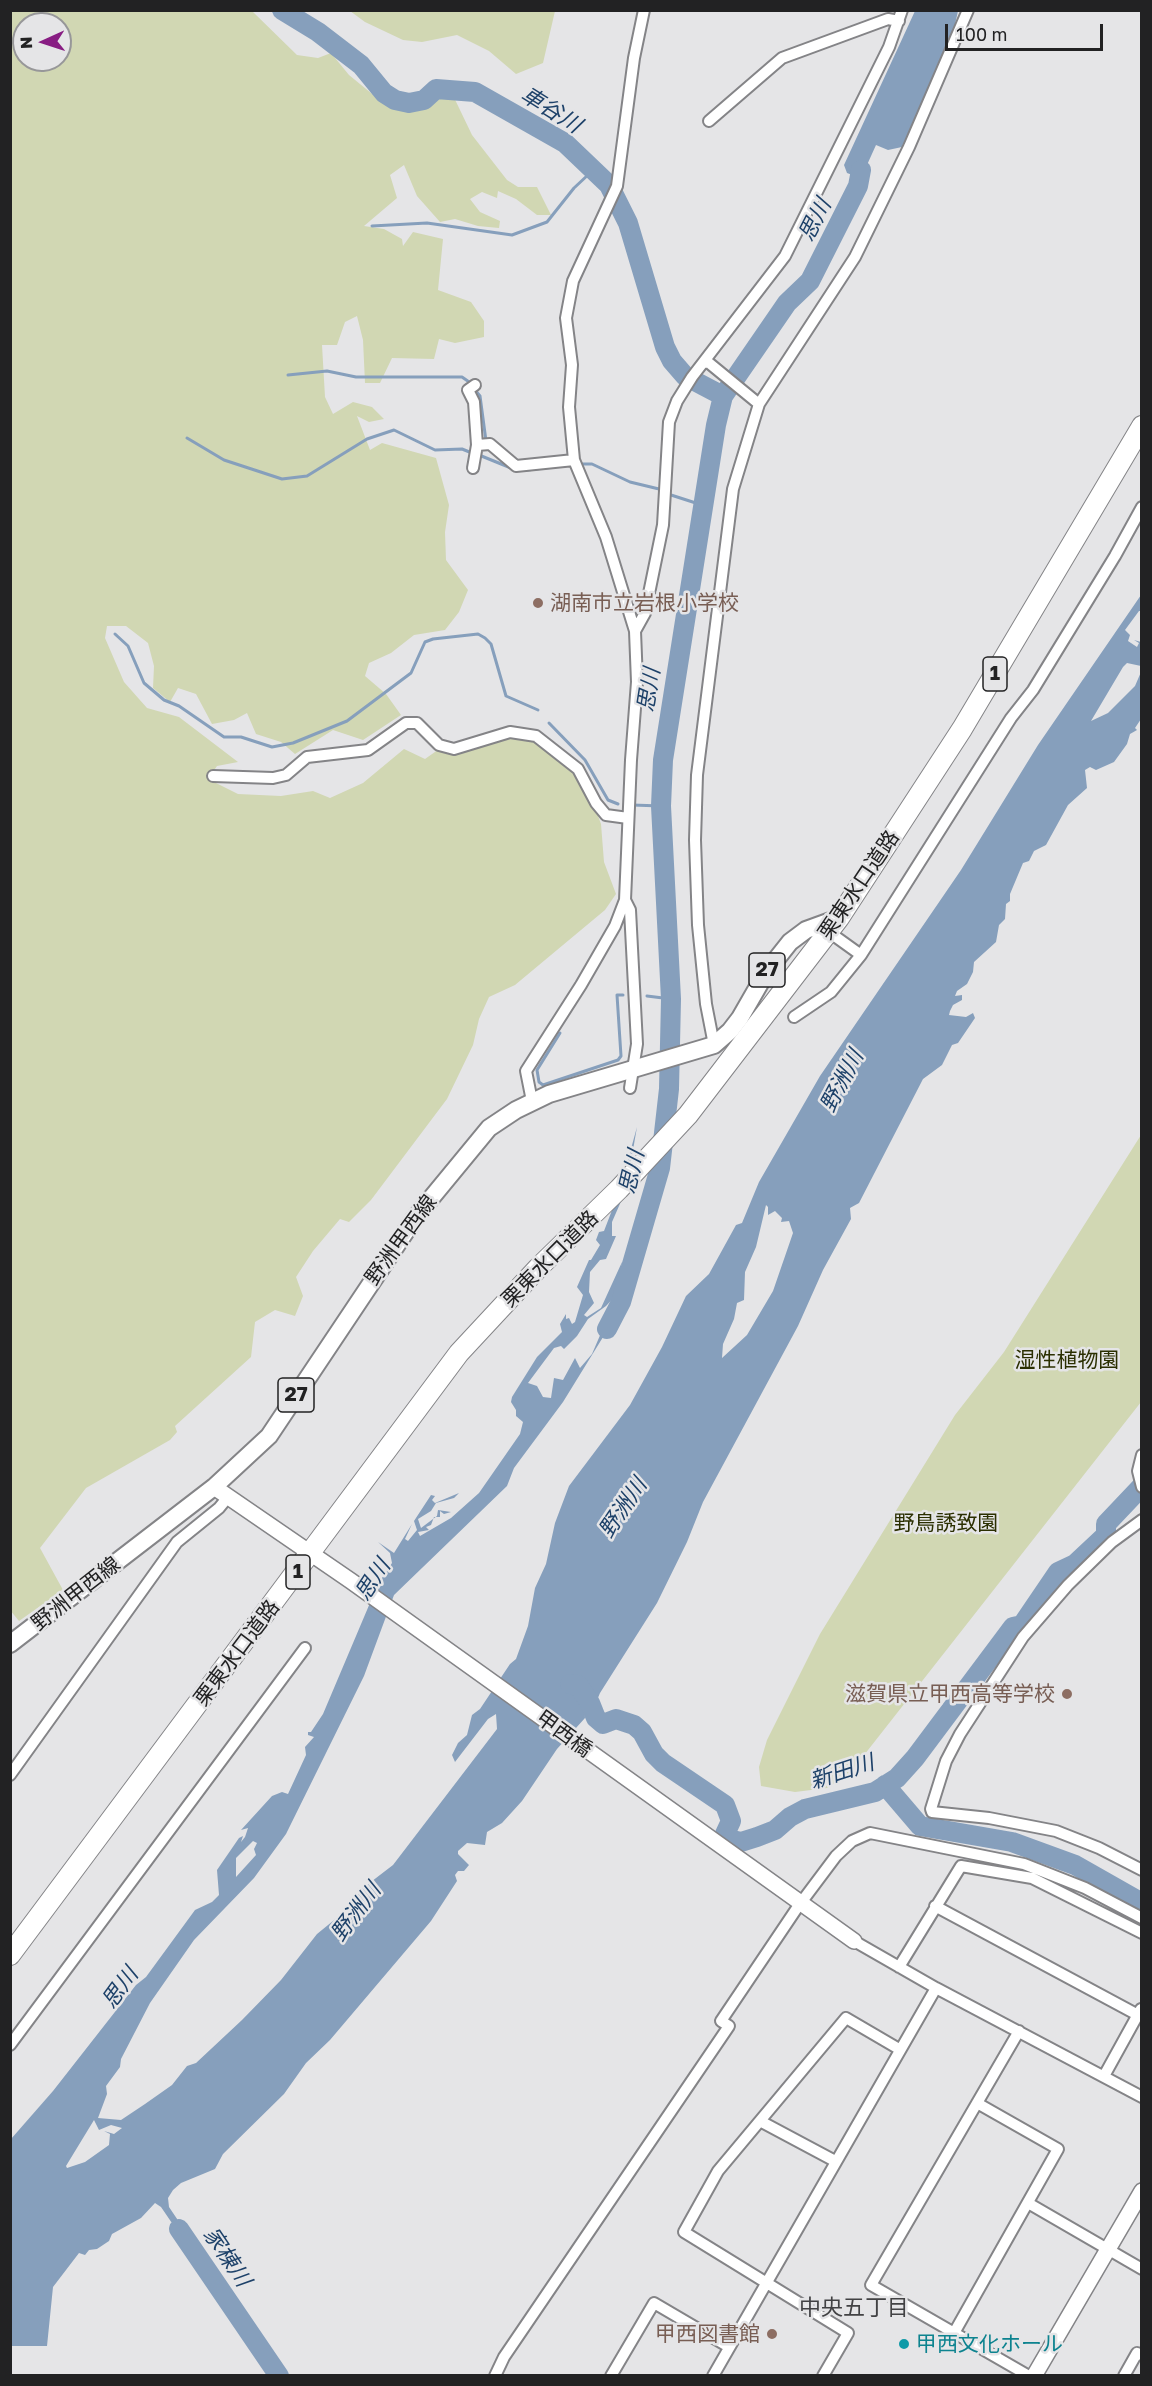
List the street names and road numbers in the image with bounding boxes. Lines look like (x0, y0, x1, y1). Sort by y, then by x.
road number: 1 (983, 657, 1007, 691)
street label: 栗東水口道路 (813, 826, 905, 944)
road number: 27 (749, 953, 785, 987)
street label: 野洲甲西線 (360, 1190, 442, 1290)
street label: 栗東水口道路 (497, 1206, 603, 1312)
road number: 27 (278, 1378, 314, 1412)
street label: 野洲甲西線 (27, 1552, 125, 1636)
road number: 1 (286, 1555, 310, 1589)
street label: 栗東水口道路 (189, 1595, 285, 1711)
street label: 甲西橋 (531, 1705, 597, 1763)

